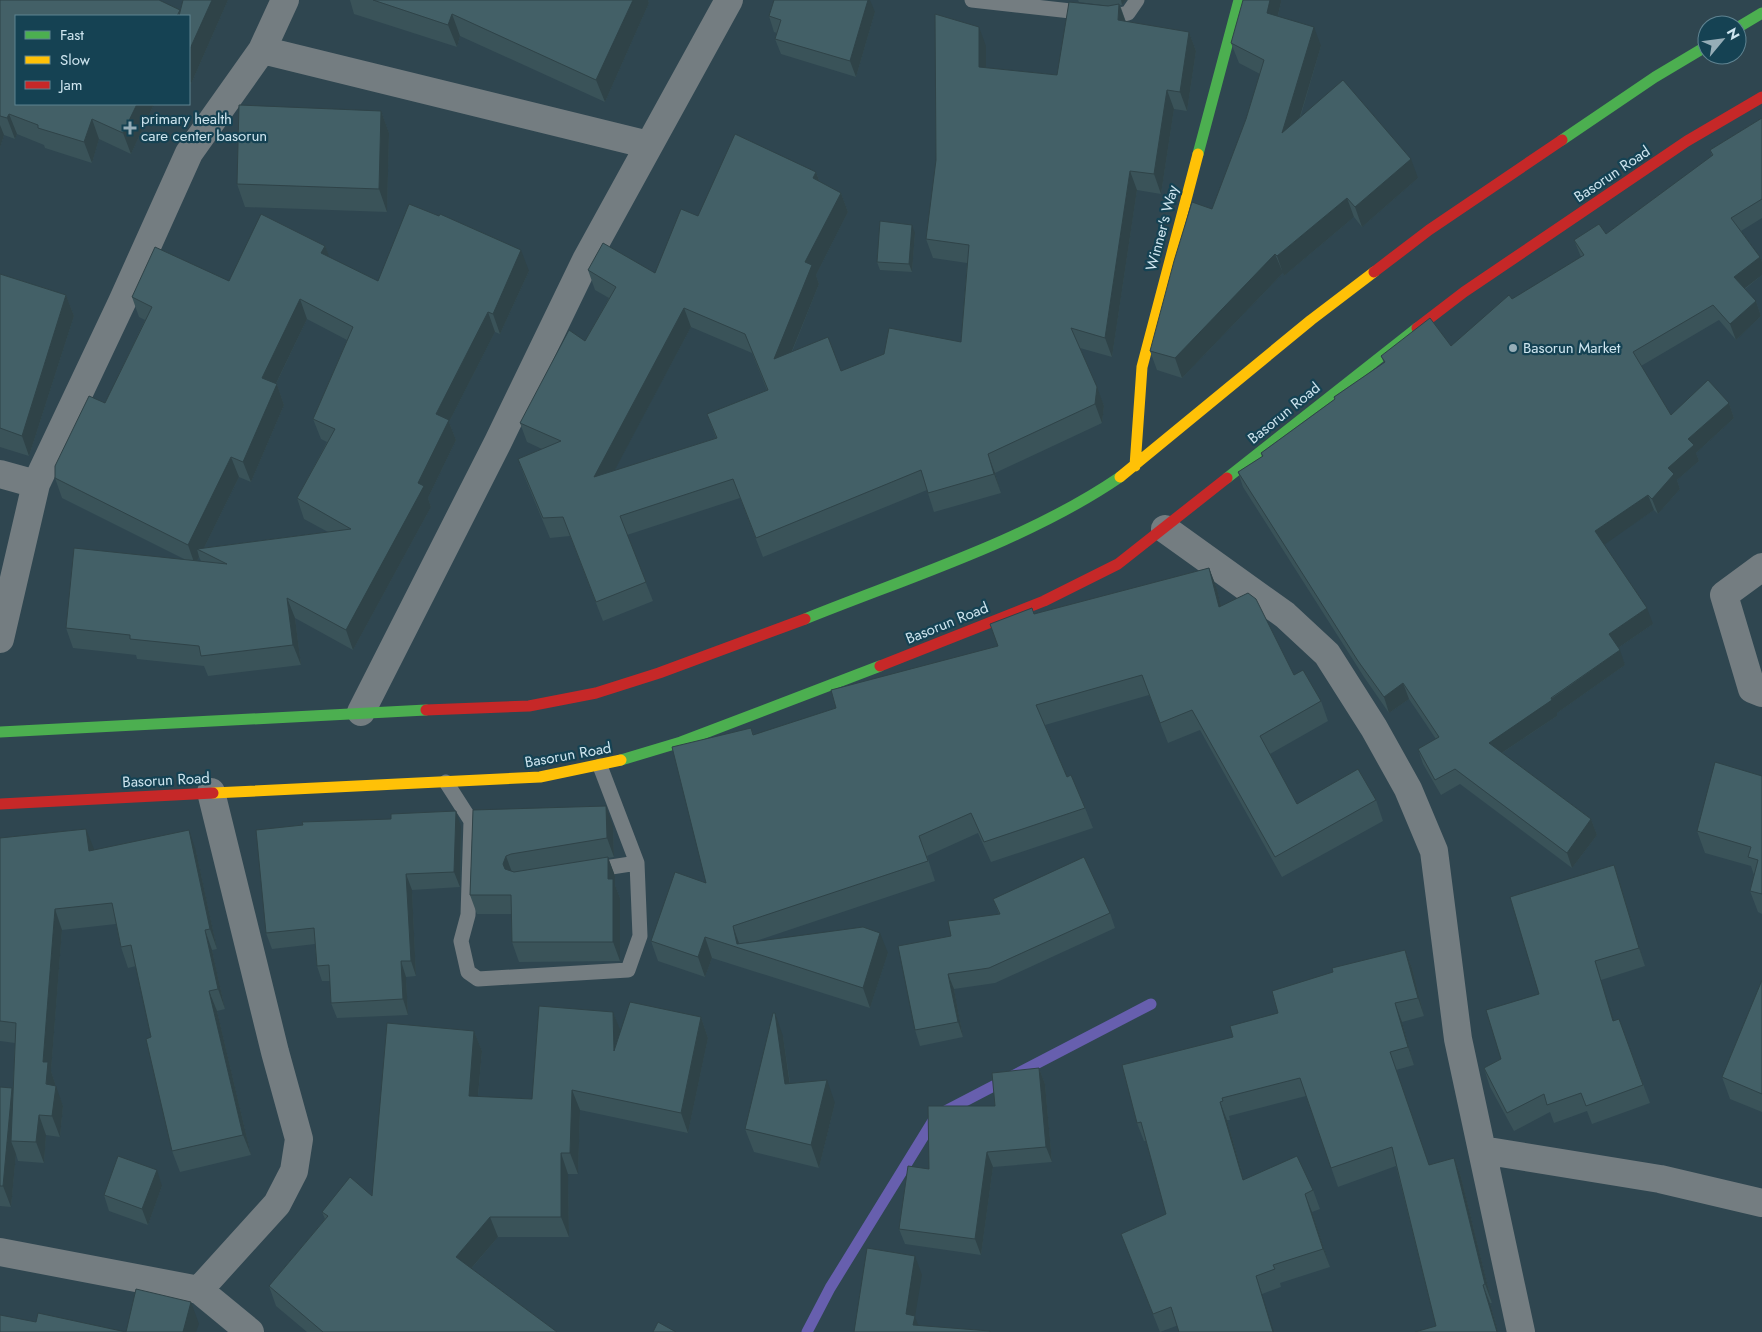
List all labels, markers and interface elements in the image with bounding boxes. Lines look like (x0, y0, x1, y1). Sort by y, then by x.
legend (15, 15, 190, 105)
north arrow (1697, 15, 1747, 65)
text: Fast (60, 24, 84, 46)
text: N (1722, 24, 1745, 43)
text: Slow (60, 49, 91, 71)
text: Jam (58, 74, 83, 96)
place label: primary health care center basorun (141, 108, 267, 147)
marker: primary health care center basorun (123, 121, 137, 135)
street label: Basorun Road (1570, 140, 1654, 208)
street label: Winner's Way (1140, 182, 1184, 273)
place label: Basorun Market (1523, 337, 1621, 359)
marker: Basorun Market (1507, 342, 1519, 354)
street label: Basorun Road (1243, 377, 1325, 449)
street label: Basorun Road (902, 596, 992, 650)
street label: Basorun Road (523, 737, 613, 773)
street label: Basorun Road (122, 767, 210, 793)

